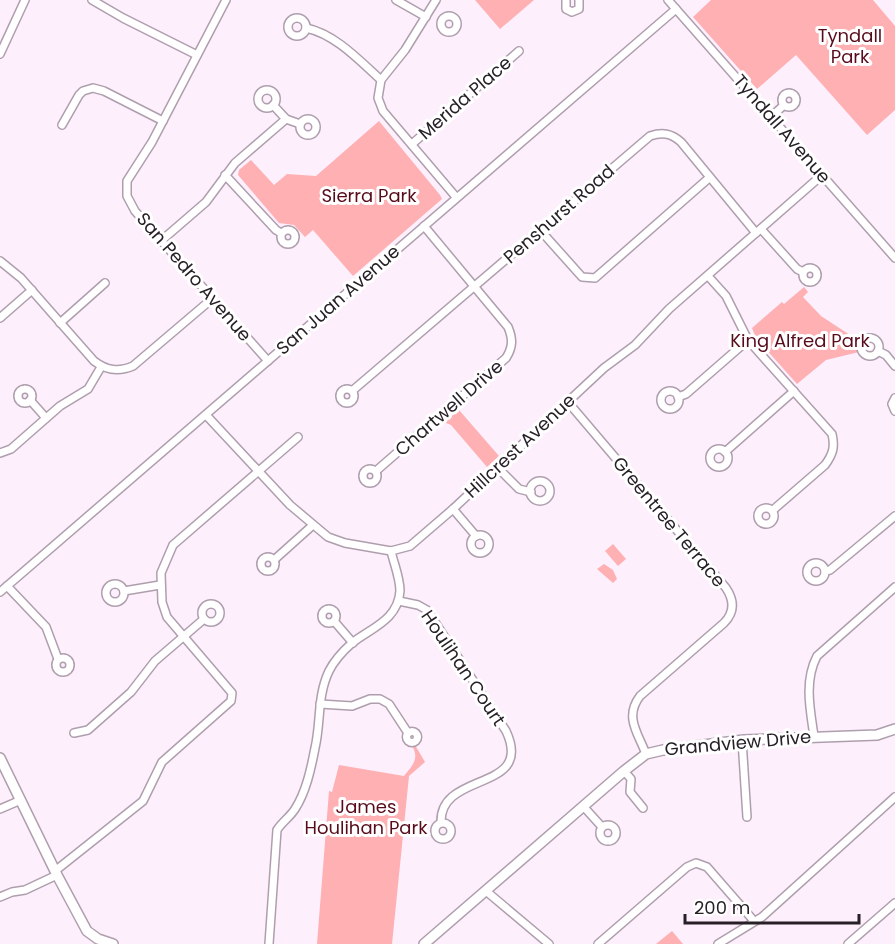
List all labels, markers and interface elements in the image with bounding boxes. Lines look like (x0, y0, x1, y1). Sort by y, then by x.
park label: Tyndall Park (818, 23, 882, 69)
street label: Merida Place (413, 50, 517, 145)
street label: Tyndall Avenue (728, 69, 837, 189)
street label: Penshurst Road (498, 158, 620, 269)
park label: Sierra Park (321, 183, 417, 208)
street label: San Pedro Avenue (131, 207, 257, 347)
street label: San Juan Avenue (271, 239, 405, 360)
park label: King Alfred Park (730, 328, 871, 353)
street label: Chartwell Drive (389, 354, 508, 462)
street label: Hillcrest Avenue (459, 388, 580, 504)
street label: Greentree Terrace (607, 451, 732, 592)
street label: Houlihan Court (415, 605, 511, 730)
street label: Grandview Drive (664, 724, 812, 761)
park label: James Houlihan Park (305, 794, 428, 840)
scale bar (685, 887, 859, 925)
text: 200 m (694, 895, 750, 920)

